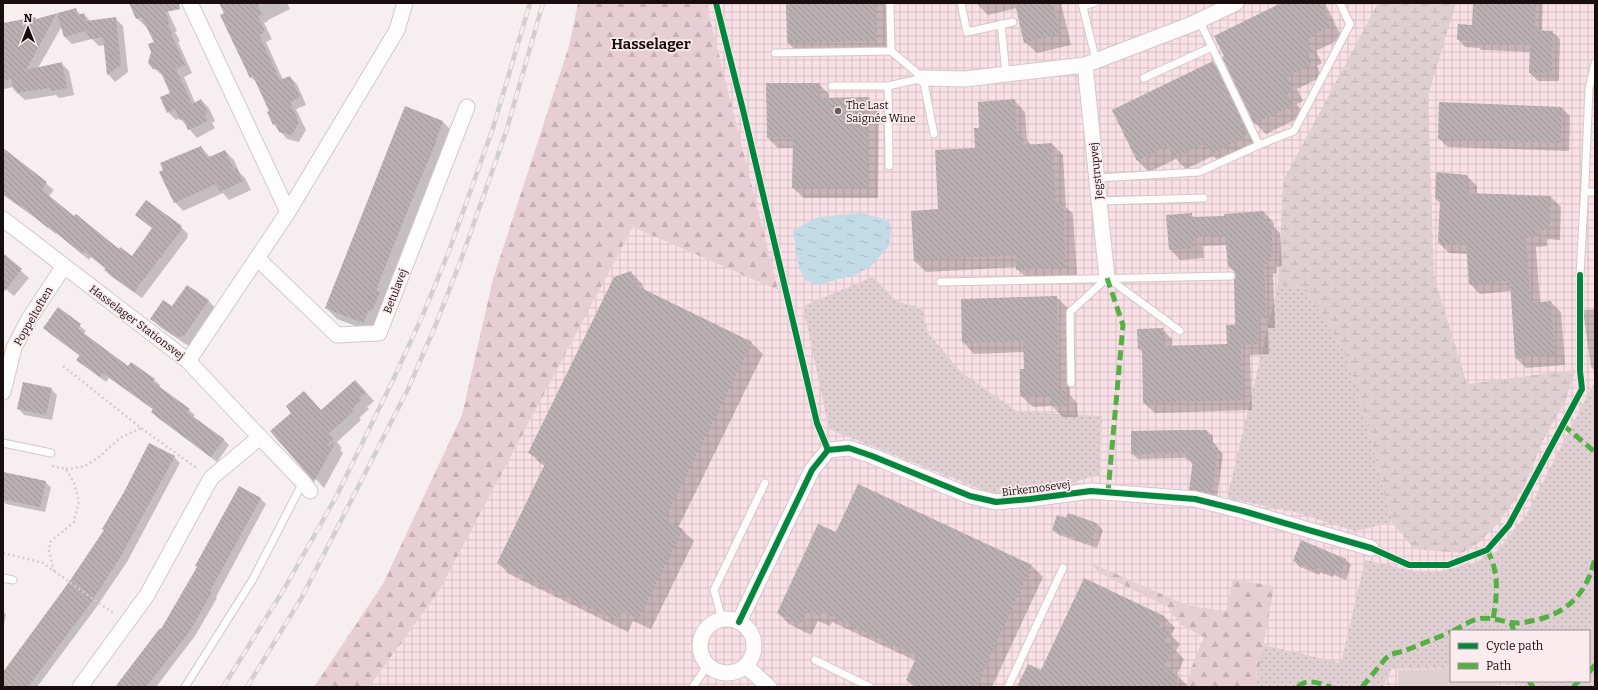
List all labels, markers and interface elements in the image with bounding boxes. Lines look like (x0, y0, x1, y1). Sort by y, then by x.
north arrow (8, 8, 48, 48)
text: N (24, 12, 33, 25)
district label: Hasselager (611, 35, 691, 53)
place label: The Last Saignée Wine (846, 99, 916, 125)
marker: The Last Saignée Wine (833, 106, 843, 116)
street label: Jegstrupvej (1087, 142, 1106, 201)
street label: Betulavej (381, 267, 410, 315)
street label: Hasselager Stationsvej (87, 282, 187, 362)
street label: Poppeltoften (11, 284, 56, 348)
street label: Birkemosevej (1001, 478, 1071, 499)
legend (1450, 630, 1590, 682)
text: Cycle path (1486, 639, 1544, 653)
text: Path (1486, 659, 1512, 673)

